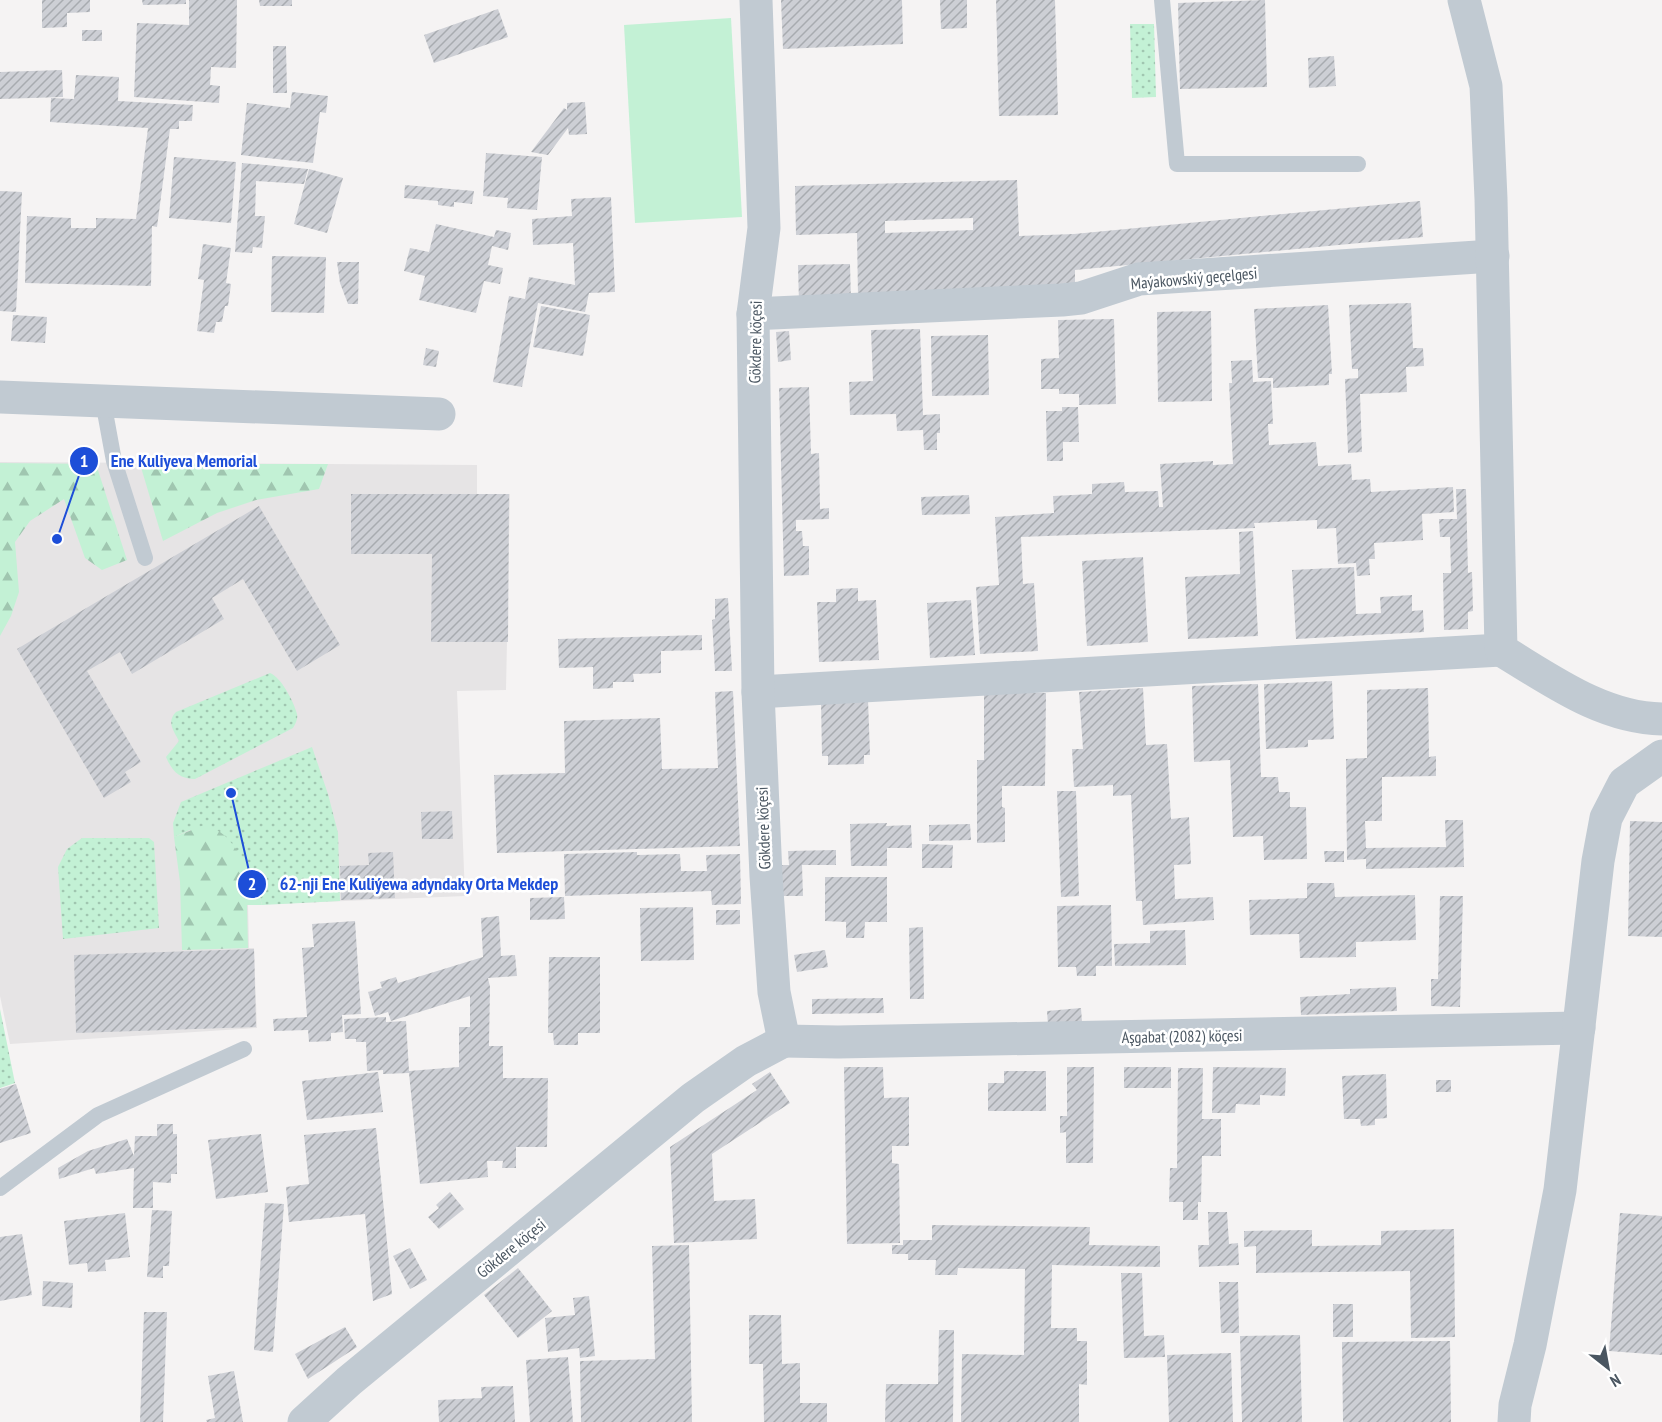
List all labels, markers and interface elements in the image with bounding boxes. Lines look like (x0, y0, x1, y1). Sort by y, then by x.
street label: Maýakowskiý geçelgesi (1130, 263, 1258, 293)
street label: Gökdere köçesi (744, 300, 766, 384)
callout: Ene Kuliyeva Memorial (69, 443, 269, 479)
text: 1 (80, 449, 88, 472)
text: Ene Kuliyeva Memorial (111, 449, 258, 472)
street label: Gökdere köçesi (752, 786, 774, 870)
callout: 62-nji Ene Kuliýewa adyndaky Orta Mekdep (237, 866, 570, 902)
text: 2 (248, 872, 256, 895)
text: 62-nji Ene Kuliýewa adyndaky Orta Mekdep (280, 872, 558, 895)
street label: Aşgabat (2082) köçesi (1121, 1025, 1243, 1047)
street label: Gökdere köçesi (473, 1214, 549, 1282)
north arrow (1578, 1338, 1638, 1398)
text: N (1607, 1370, 1625, 1392)

